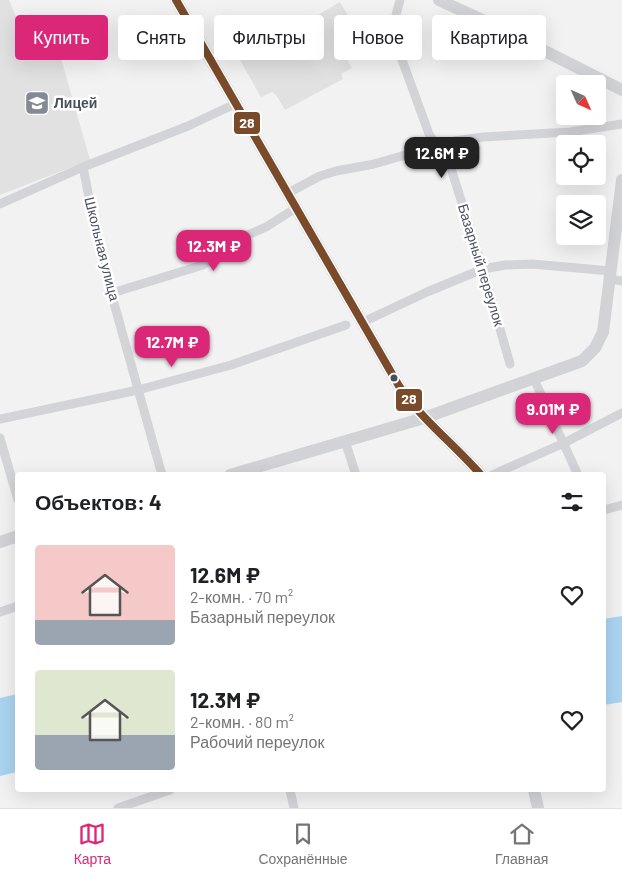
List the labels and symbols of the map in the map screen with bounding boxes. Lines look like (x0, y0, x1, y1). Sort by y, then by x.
north arrow (556, 75, 606, 125)
school or university icon: Лицей (24, 90, 50, 116)
place label: Лицей (54, 94, 97, 111)
line badge: 28 (233, 111, 261, 135)
text: 28 (239, 114, 255, 131)
pin: 12.6M ₽ (396, 136, 488, 179)
street label: Школьная улица (81, 195, 124, 303)
street label: Базарный переулок (455, 202, 508, 329)
pin: 12.3M ₽ (168, 230, 260, 272)
pin: 12.7M ₽ (126, 326, 218, 368)
unlabelled marker (389, 373, 399, 383)
line badge: 28 (395, 388, 423, 412)
text: 28 (401, 390, 417, 407)
pin: 9.01M ₽ (507, 392, 599, 435)

